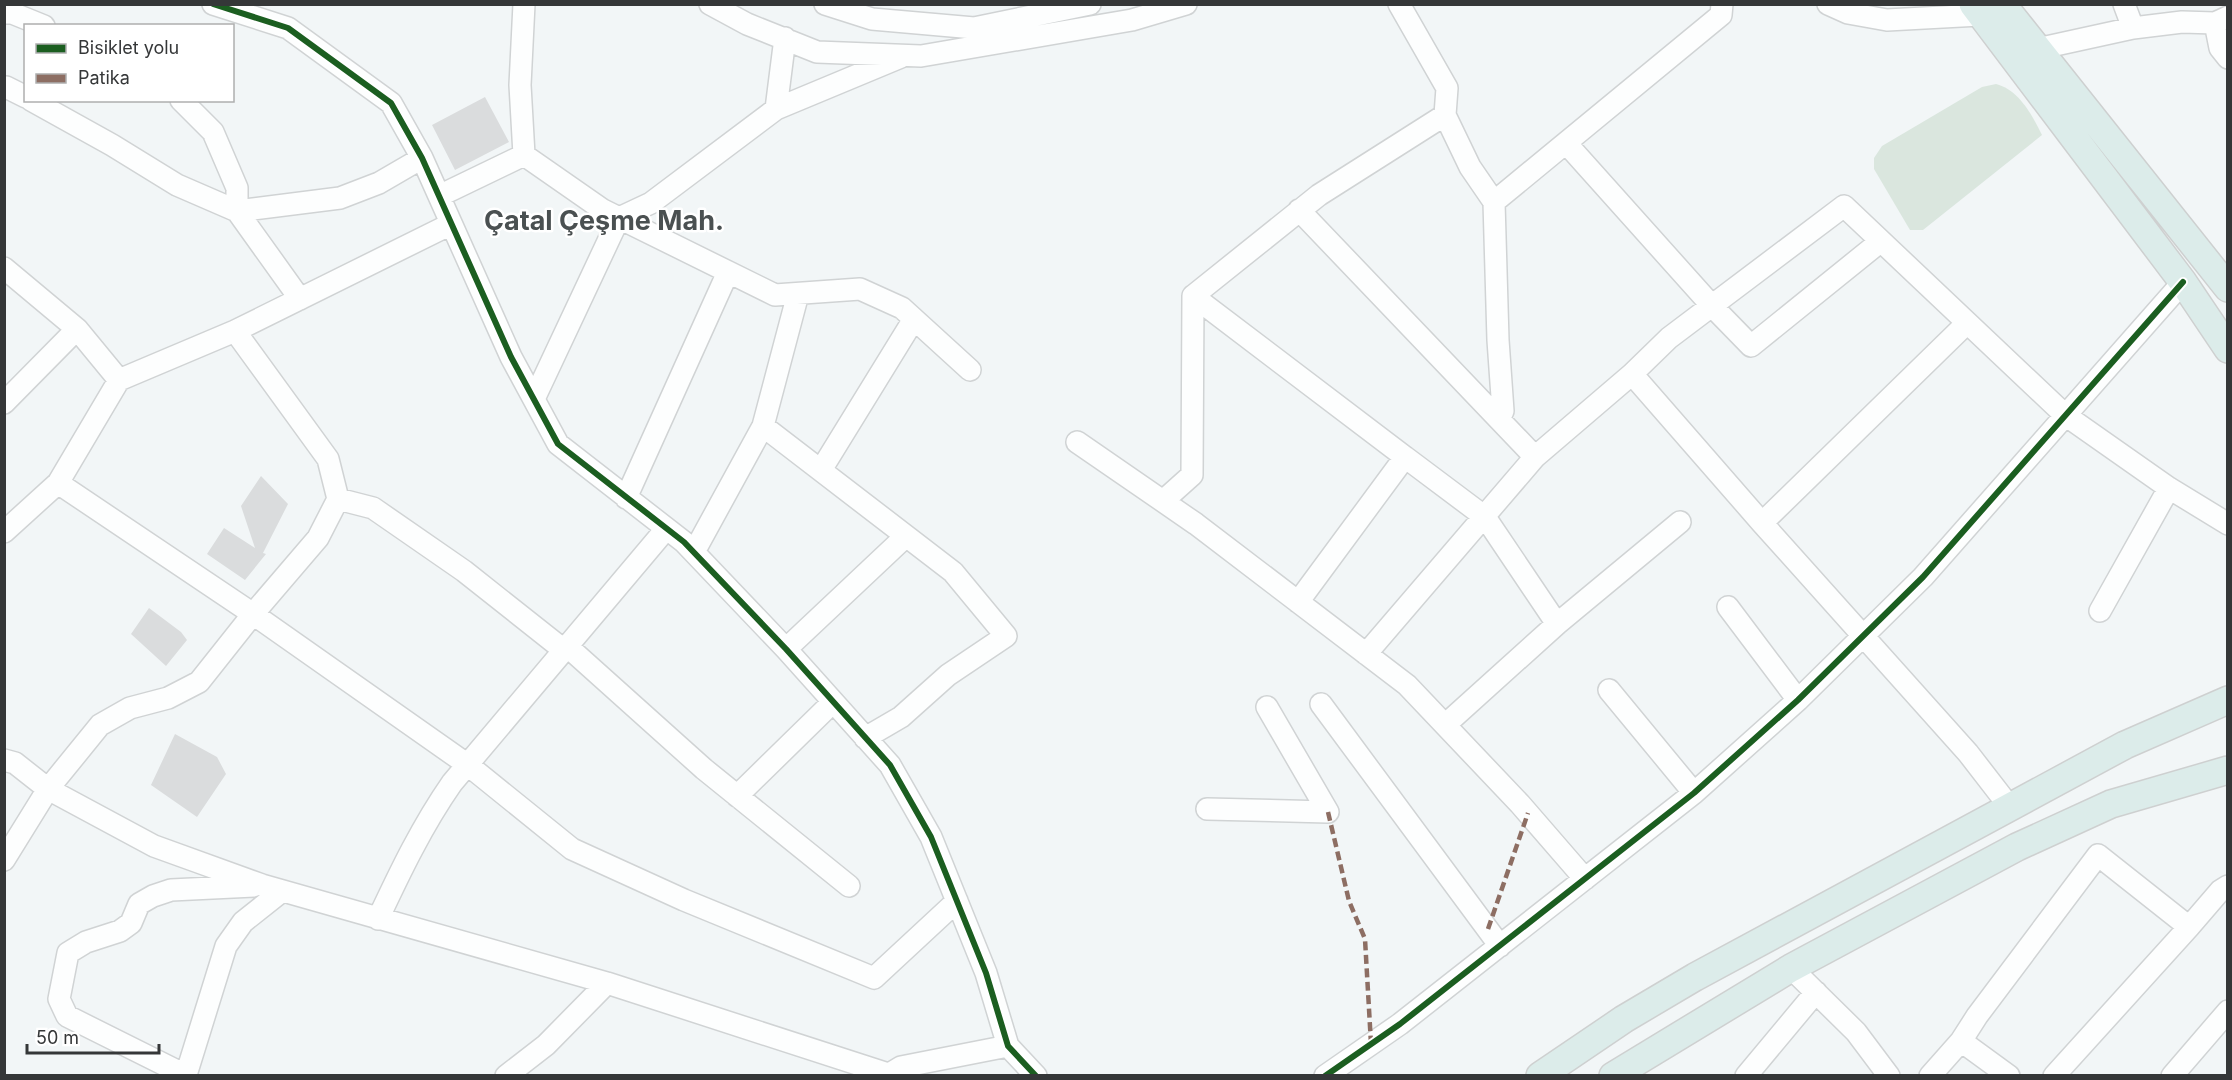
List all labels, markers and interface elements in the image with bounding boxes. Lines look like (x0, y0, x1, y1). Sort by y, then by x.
legend (24, 24, 234, 102)
text: Bisiklet yolu (78, 37, 179, 58)
text: Patika (78, 67, 130, 88)
district label: Çatal Çeşme Mah. (484, 204, 724, 237)
scale bar (27, 1017, 159, 1055)
text: 50 m (36, 1027, 79, 1048)

